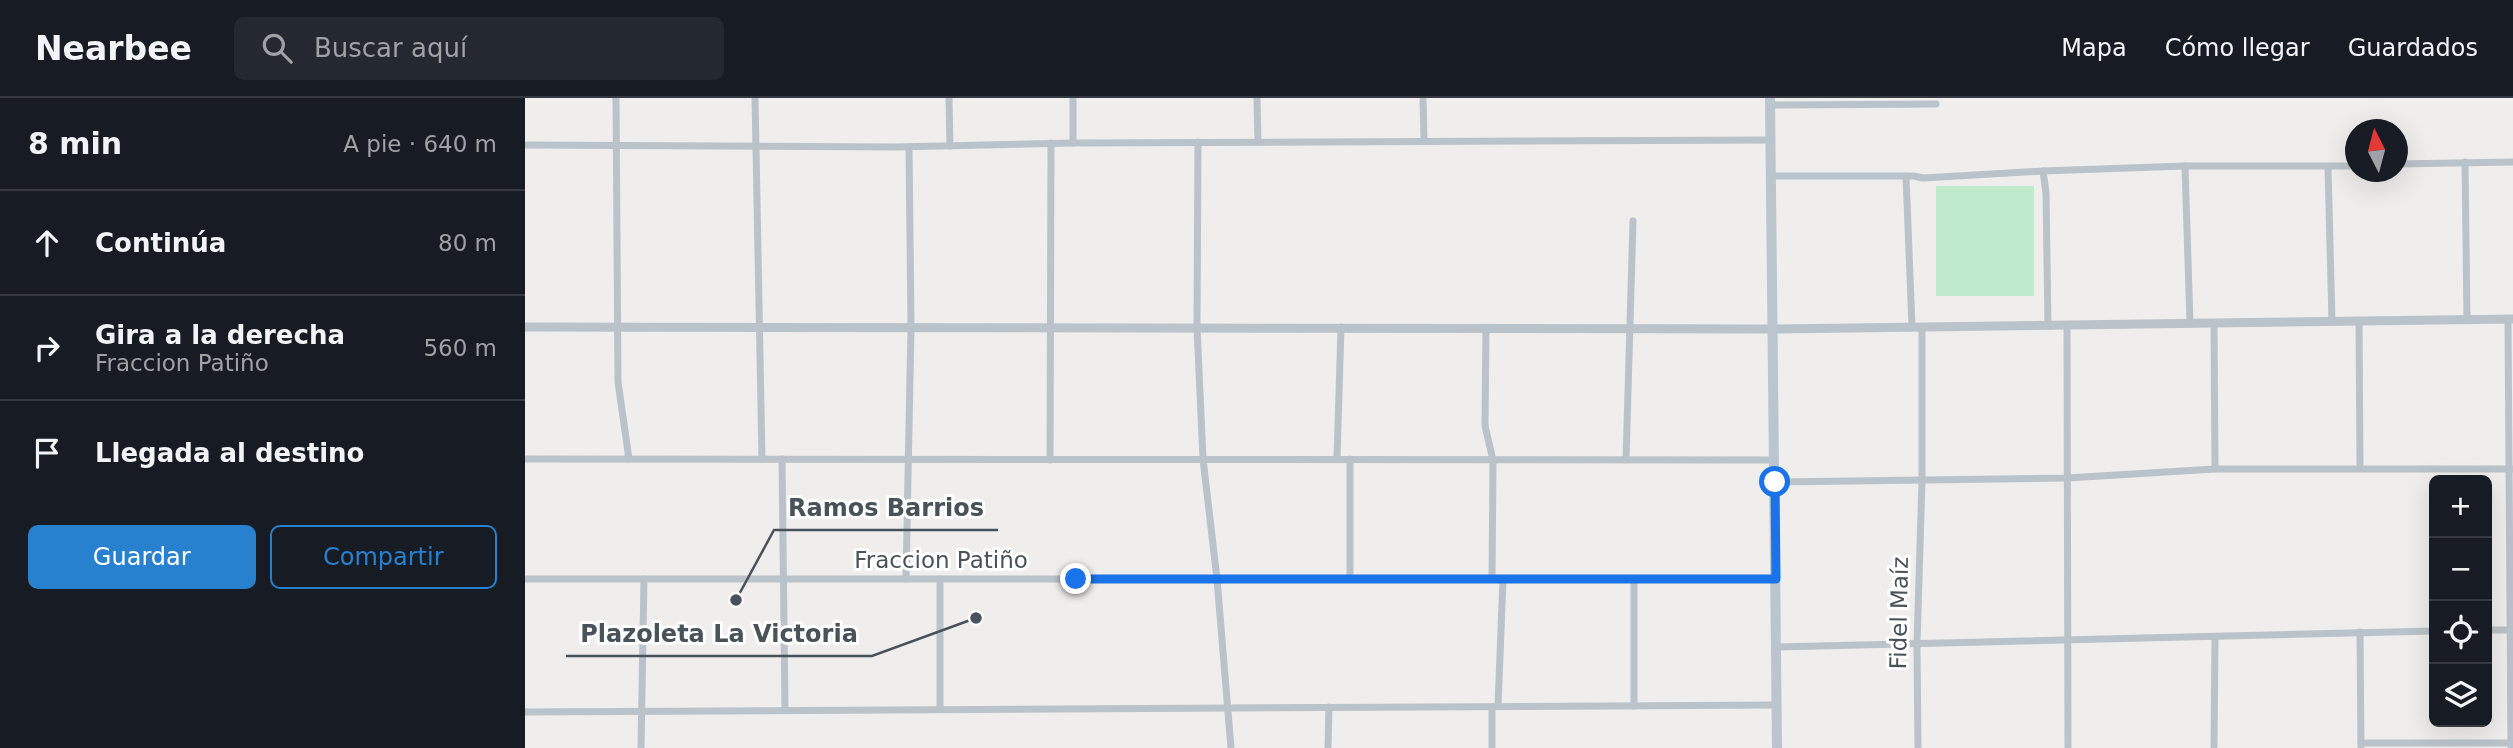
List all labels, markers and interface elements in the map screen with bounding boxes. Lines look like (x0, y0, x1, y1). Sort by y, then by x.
search box (234, 17, 724, 80)
text: Nearbee (35, 29, 192, 68)
icon: search (258, 29, 296, 67)
text: Buscar aquí (314, 33, 467, 63)
text: Mapa (2061, 34, 2127, 62)
text: Cómo llegar (2165, 34, 2310, 62)
text: Guardados (2348, 34, 2478, 62)
north arrow (2345, 119, 2408, 182)
text: 8 min (28, 126, 122, 161)
text: A pie · 640 m (343, 131, 497, 157)
icon: ahead (28, 224, 66, 262)
text: Continúa (95, 228, 226, 258)
text: 80 m (438, 230, 497, 256)
text: Gira a la derecha (95, 320, 345, 350)
icon: right (28, 329, 66, 367)
text: 560 m (423, 335, 497, 361)
text: Fraccion Patiño (95, 350, 269, 376)
icon: arrive (28, 434, 66, 472)
text: Llegada al destino (95, 438, 364, 468)
route start (1759, 466, 1790, 497)
map controls (2429, 475, 2492, 727)
button: + (2429, 475, 2492, 538)
callout: Ramos Barrios (774, 485, 998, 530)
text: Ramos Barrios (788, 494, 984, 522)
button: Guardar (28, 525, 256, 589)
button: Compartir (270, 525, 497, 589)
button: − (2429, 538, 2492, 601)
street label: Fraccion Patiño (854, 547, 1028, 573)
street label: Fidel Maíz (1885, 556, 1913, 670)
route end (1060, 563, 1091, 594)
button: locate (2429, 601, 2492, 664)
callout: Plazoleta La Victoria (566, 611, 872, 656)
text: Plazoleta La Victoria (580, 620, 858, 648)
button: layers (2429, 664, 2492, 727)

